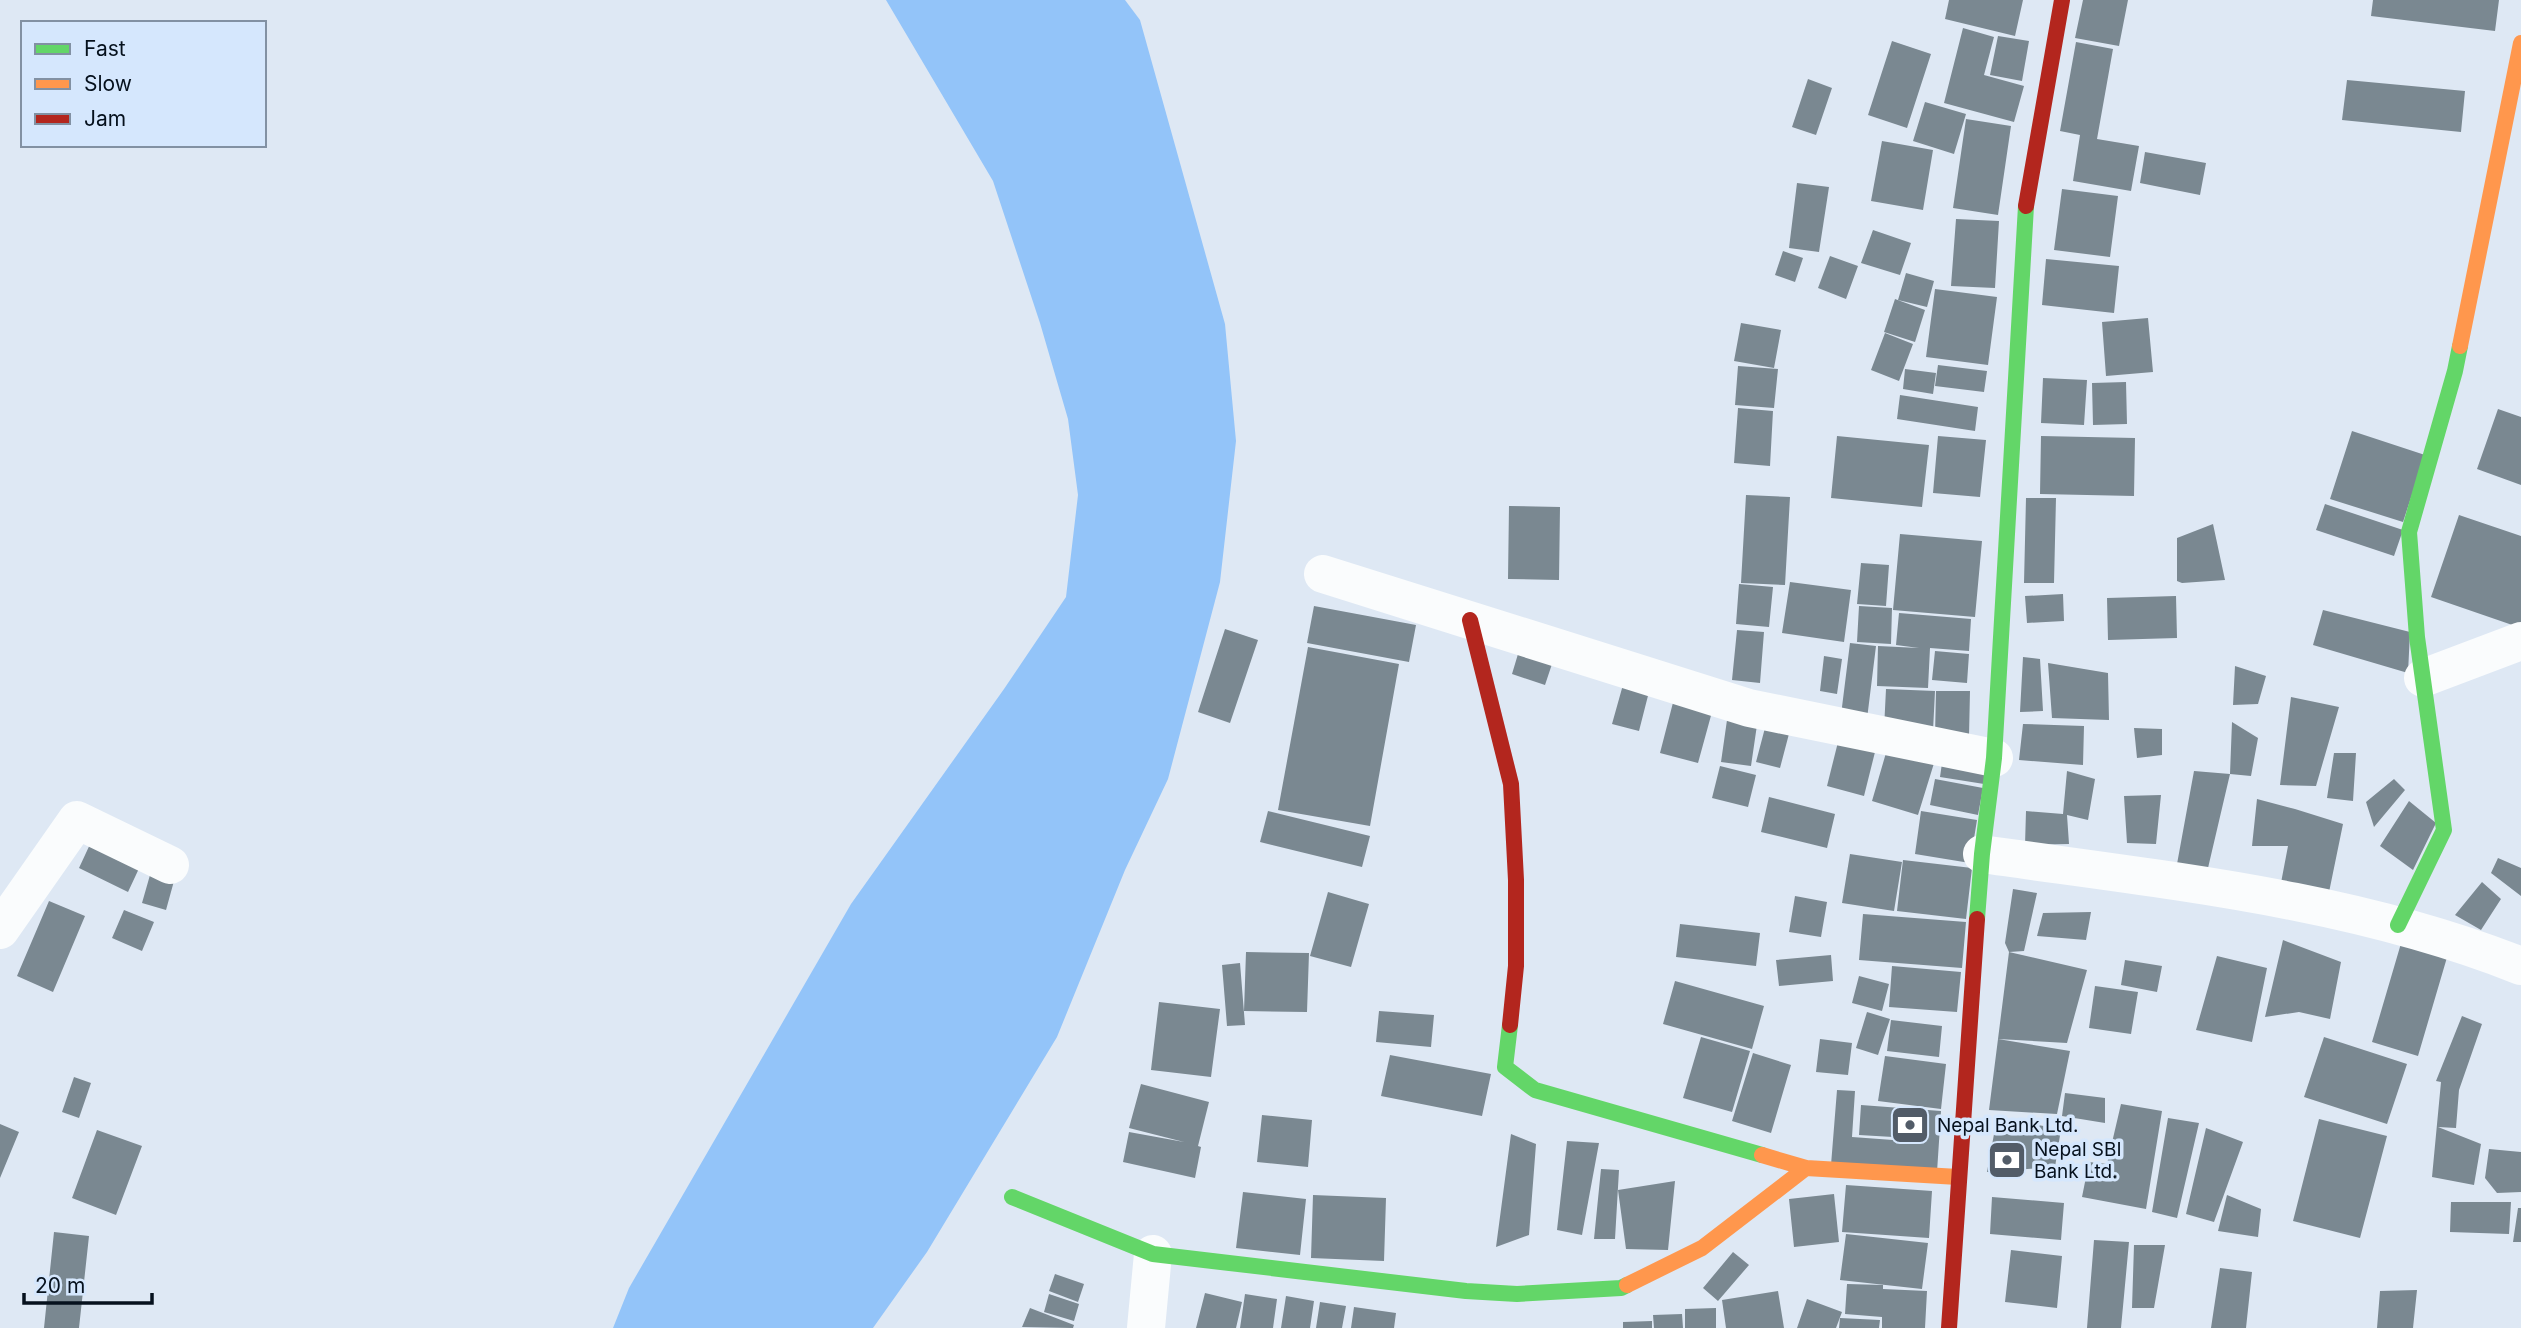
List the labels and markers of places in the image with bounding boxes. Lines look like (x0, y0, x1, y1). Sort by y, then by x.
bank icon: Nepal Bank Ltd. (1889, 1104, 1931, 1146)
place label: Nepal Bank Ltd. (1937, 1114, 2078, 1137)
place label: Nepal SBI Bank Ltd. (2034, 1138, 2122, 1183)
bank icon: Nepal SBI Bank Ltd. (1986, 1139, 2028, 1181)

